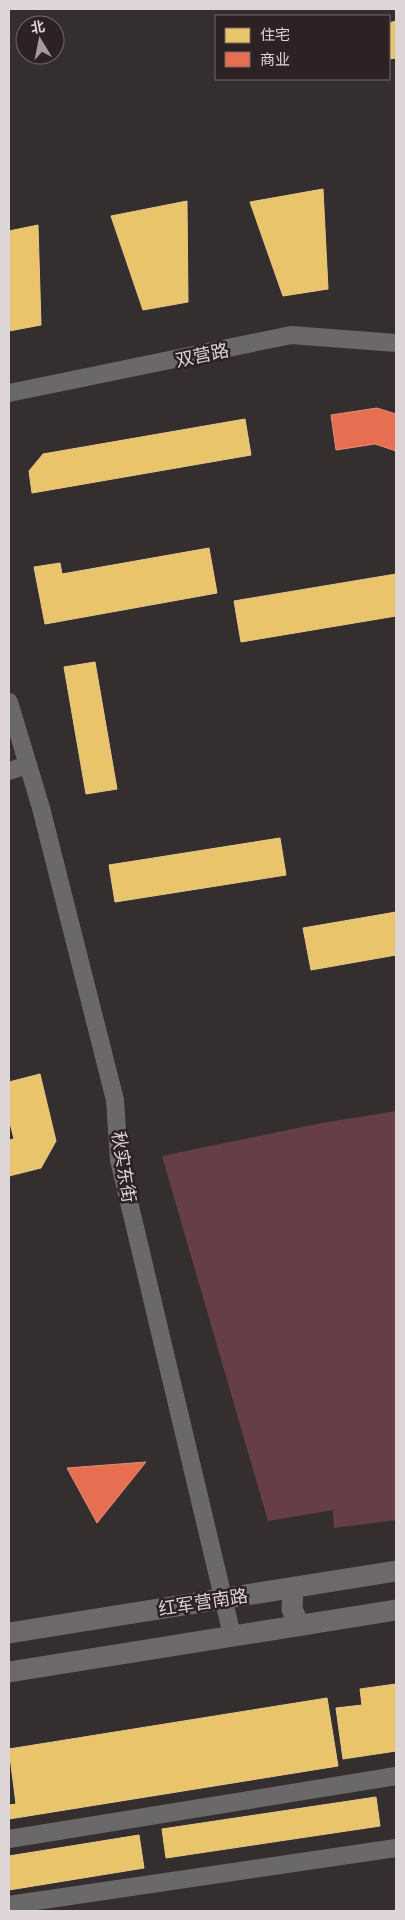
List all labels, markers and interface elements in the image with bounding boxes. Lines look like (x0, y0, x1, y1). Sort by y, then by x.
north arrow (15, 15, 65, 65)
legend (215, 15, 390, 80)
text: 北 (29, 18, 46, 36)
text: 住宅 (260, 26, 290, 44)
text: 商业 (260, 51, 290, 69)
street label: 双营路 (173, 339, 231, 371)
street label: 秋实东街 (108, 1130, 140, 1204)
street label: 红军营南路 (157, 1585, 249, 1619)

